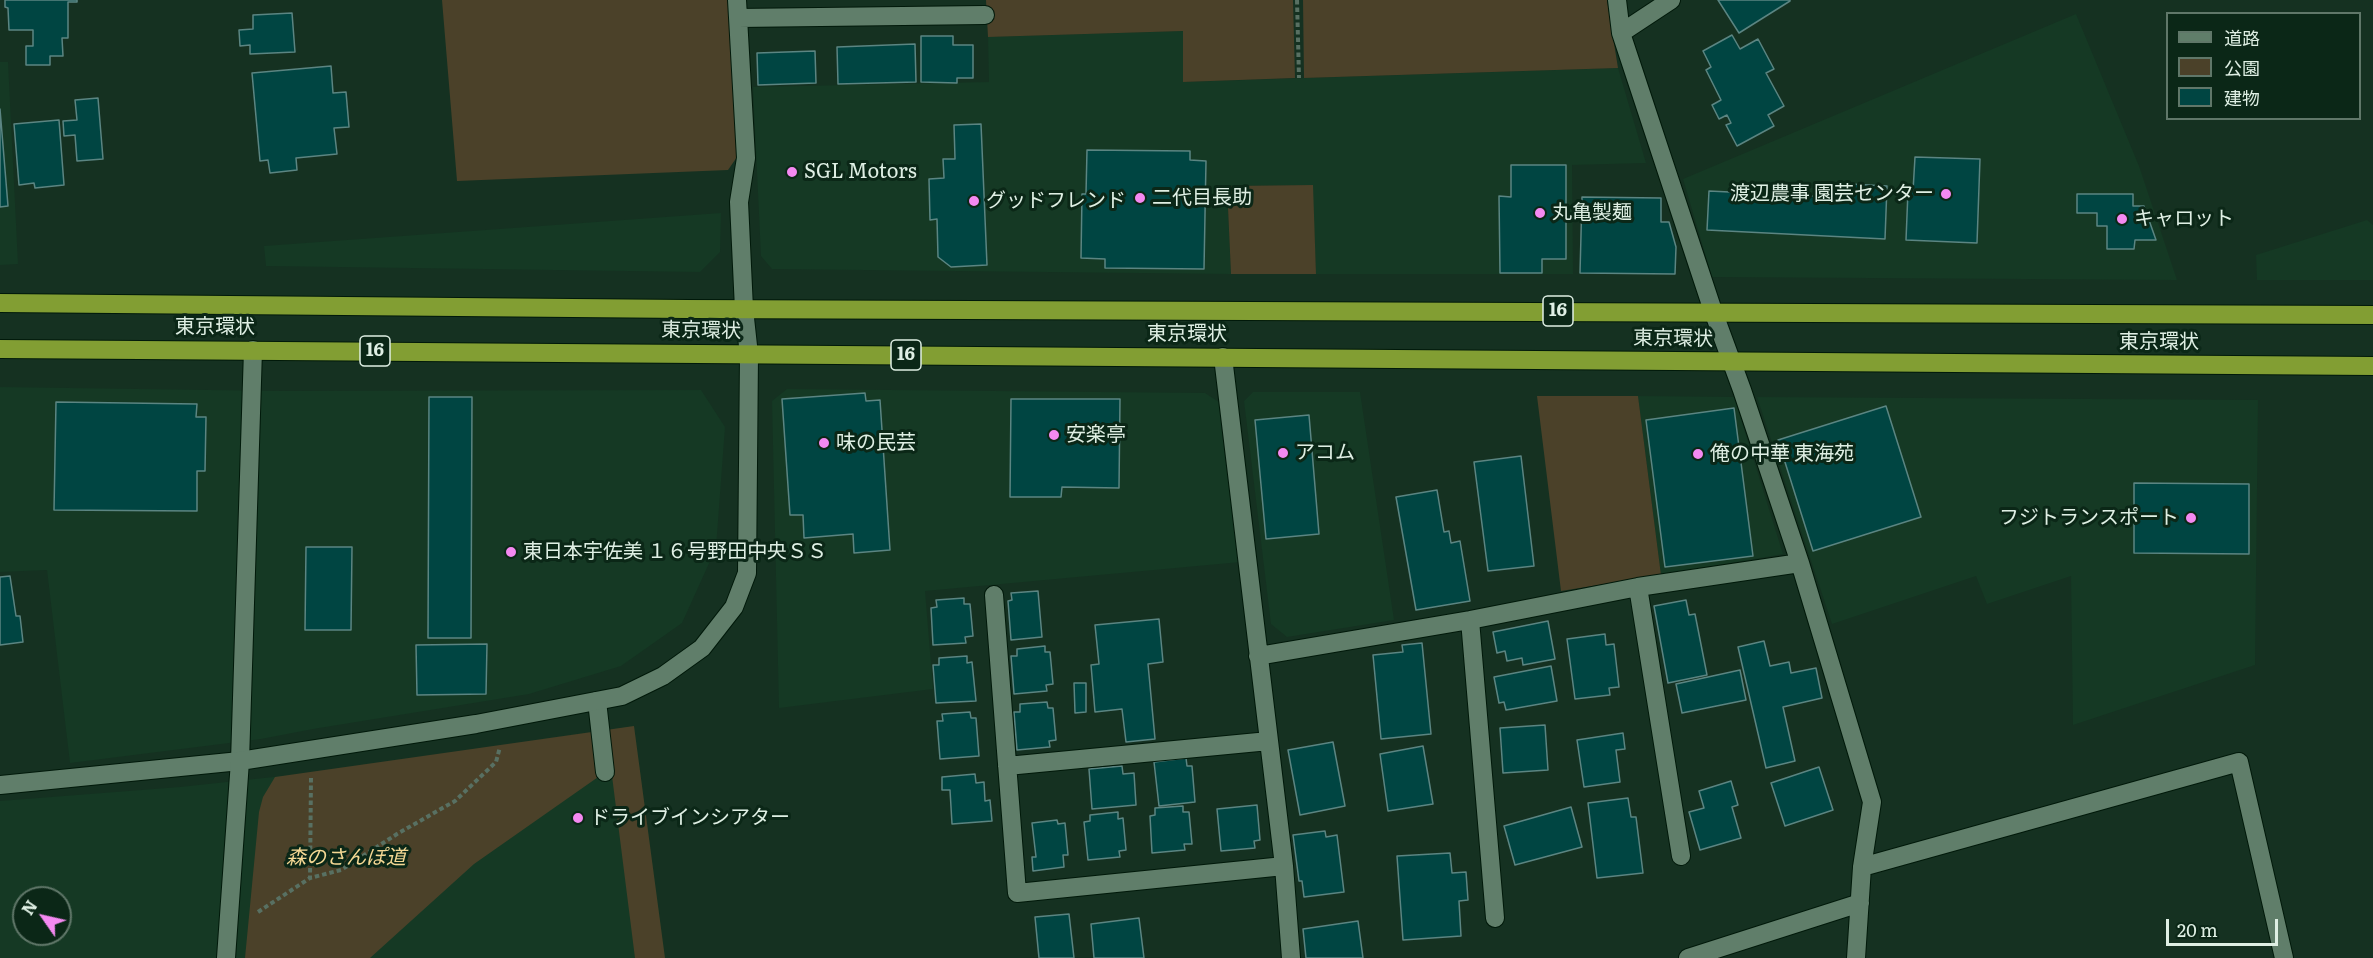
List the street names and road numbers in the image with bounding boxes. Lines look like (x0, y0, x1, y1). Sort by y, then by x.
road number: 16 (1543, 296, 1573, 326)
street label: 東京環状 (175, 315, 255, 339)
street label: 東京環状 (661, 318, 741, 344)
street label: 東京環状 (1147, 322, 1227, 346)
street label: 東京環状 (1633, 326, 1713, 352)
street label: 東京環状 (2119, 330, 2199, 354)
road number: 16 (360, 336, 390, 366)
road number: 16 (891, 340, 921, 370)

